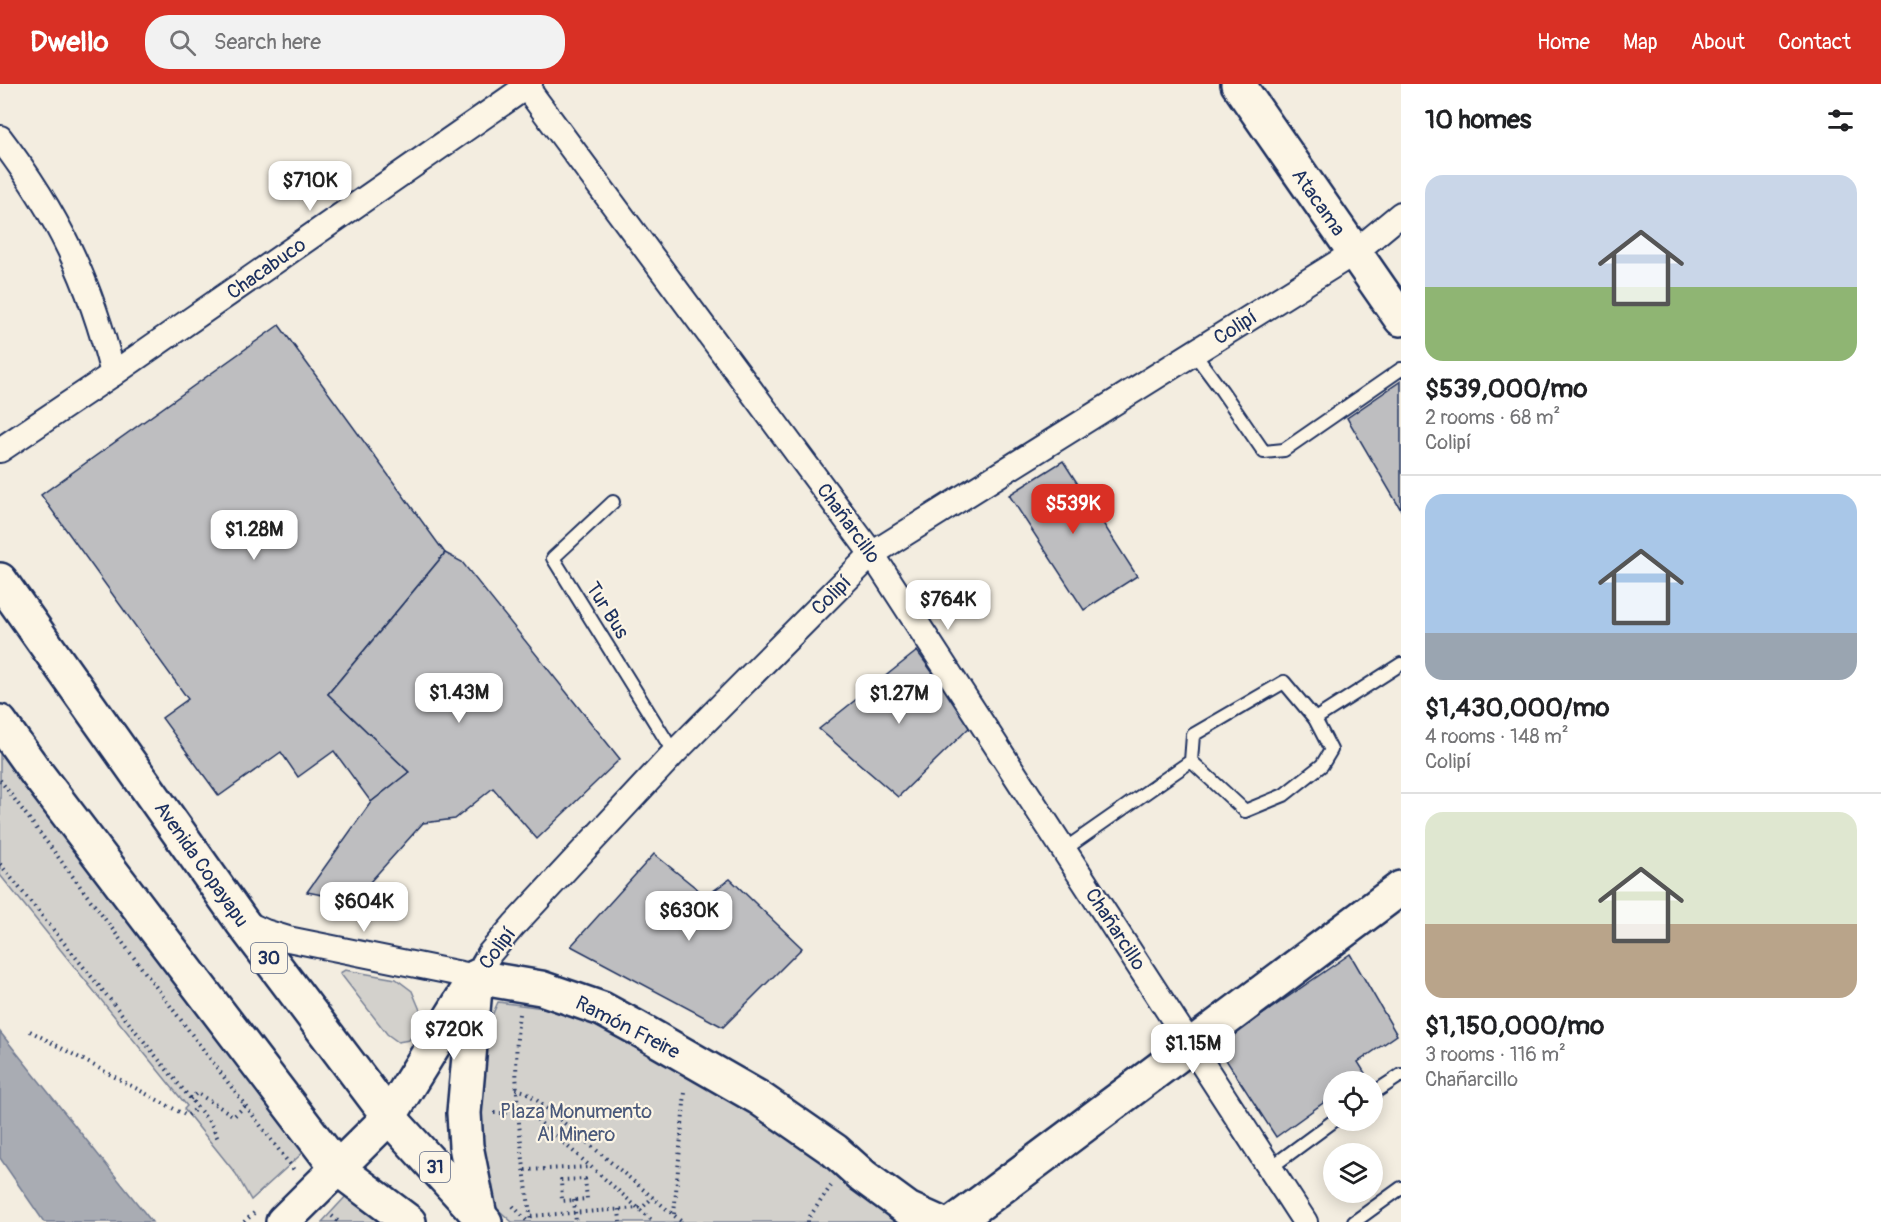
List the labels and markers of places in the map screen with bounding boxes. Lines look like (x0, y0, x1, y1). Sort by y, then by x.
pin: $710K (268, 161, 352, 212)
pin: $539K (1031, 484, 1115, 535)
pin: $1.28M (205, 510, 303, 561)
pin: $764K (906, 580, 990, 631)
pin: $1.43M (410, 673, 508, 724)
pin: $1.27M (850, 674, 948, 725)
pin: $604K (322, 882, 406, 933)
pin: $630K (647, 891, 731, 942)
pin: $720K (412, 1010, 496, 1061)
pin: $1.15M (1144, 1024, 1242, 1075)

